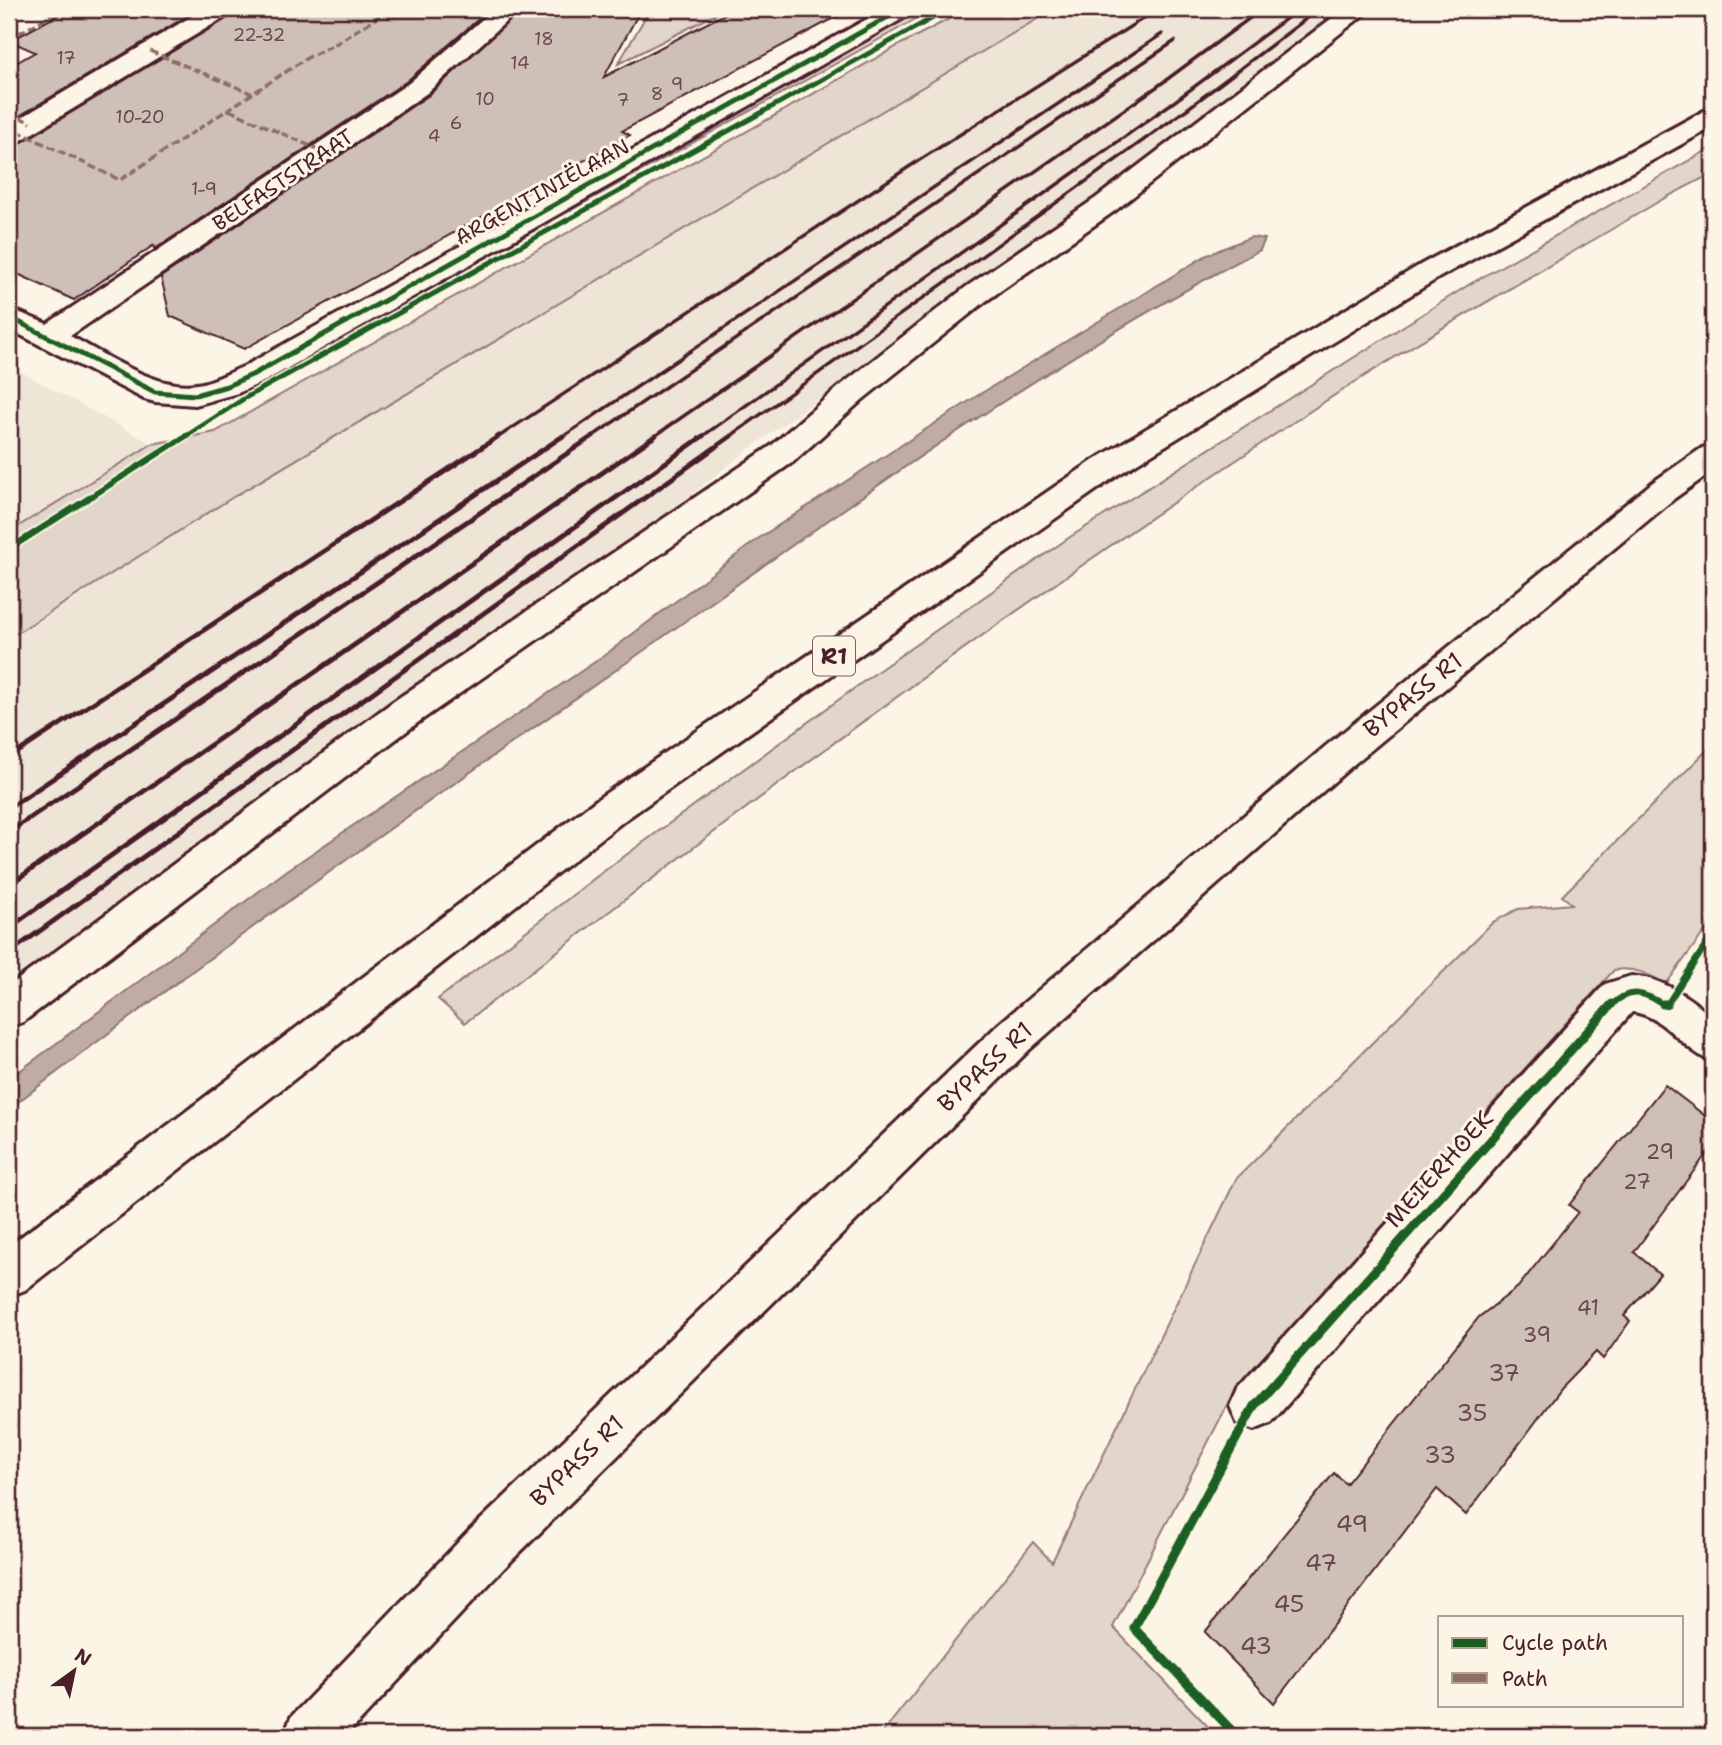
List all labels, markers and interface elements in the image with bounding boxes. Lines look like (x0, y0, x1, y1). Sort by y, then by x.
house number: 22-32 (233, 23, 285, 47)
house number: 18 (534, 27, 554, 51)
house number: 17 (56, 46, 76, 70)
house number: 14 (510, 51, 530, 75)
house number: 9 (671, 72, 683, 96)
house number: 8 (651, 82, 663, 106)
house number: 10 (475, 87, 495, 111)
house number: 7 (617, 88, 629, 112)
house number: 10-20 (115, 105, 165, 129)
house number: 6 (450, 111, 462, 135)
street label: BELFASTSTRAAT (207, 122, 359, 238)
house number: 4 (428, 124, 440, 148)
street label: ARGENTINIËLAAN (450, 132, 634, 252)
house number: 1-9 (191, 177, 217, 201)
road number: R1 (813, 636, 855, 676)
street label: BYPASS R1 (1357, 645, 1469, 745)
street label: BYPASS R1 (931, 1015, 1039, 1119)
street label: MEIERHOEK (1378, 1103, 1501, 1234)
house number: 29 (1646, 1138, 1674, 1166)
house number: 27 (1623, 1168, 1651, 1196)
house number: 41 (1577, 1294, 1599, 1322)
house number: 39 (1523, 1321, 1551, 1349)
house number: 37 (1488, 1357, 1520, 1389)
house number: 35 (1457, 1397, 1487, 1429)
street label: BYPASS R1 (523, 1408, 631, 1514)
house number: 33 (1424, 1439, 1456, 1471)
house number: 49 (1336, 1508, 1368, 1540)
house number: 47 (1305, 1547, 1337, 1579)
house number: 45 (1274, 1588, 1304, 1620)
legend (1438, 1616, 1684, 1706)
text: Cycle path (1502, 1629, 1608, 1657)
house number: 43 (1240, 1630, 1272, 1662)
north arrow (38, 1636, 108, 1706)
text: N (70, 1643, 96, 1672)
text: Path (1502, 1665, 1548, 1693)

